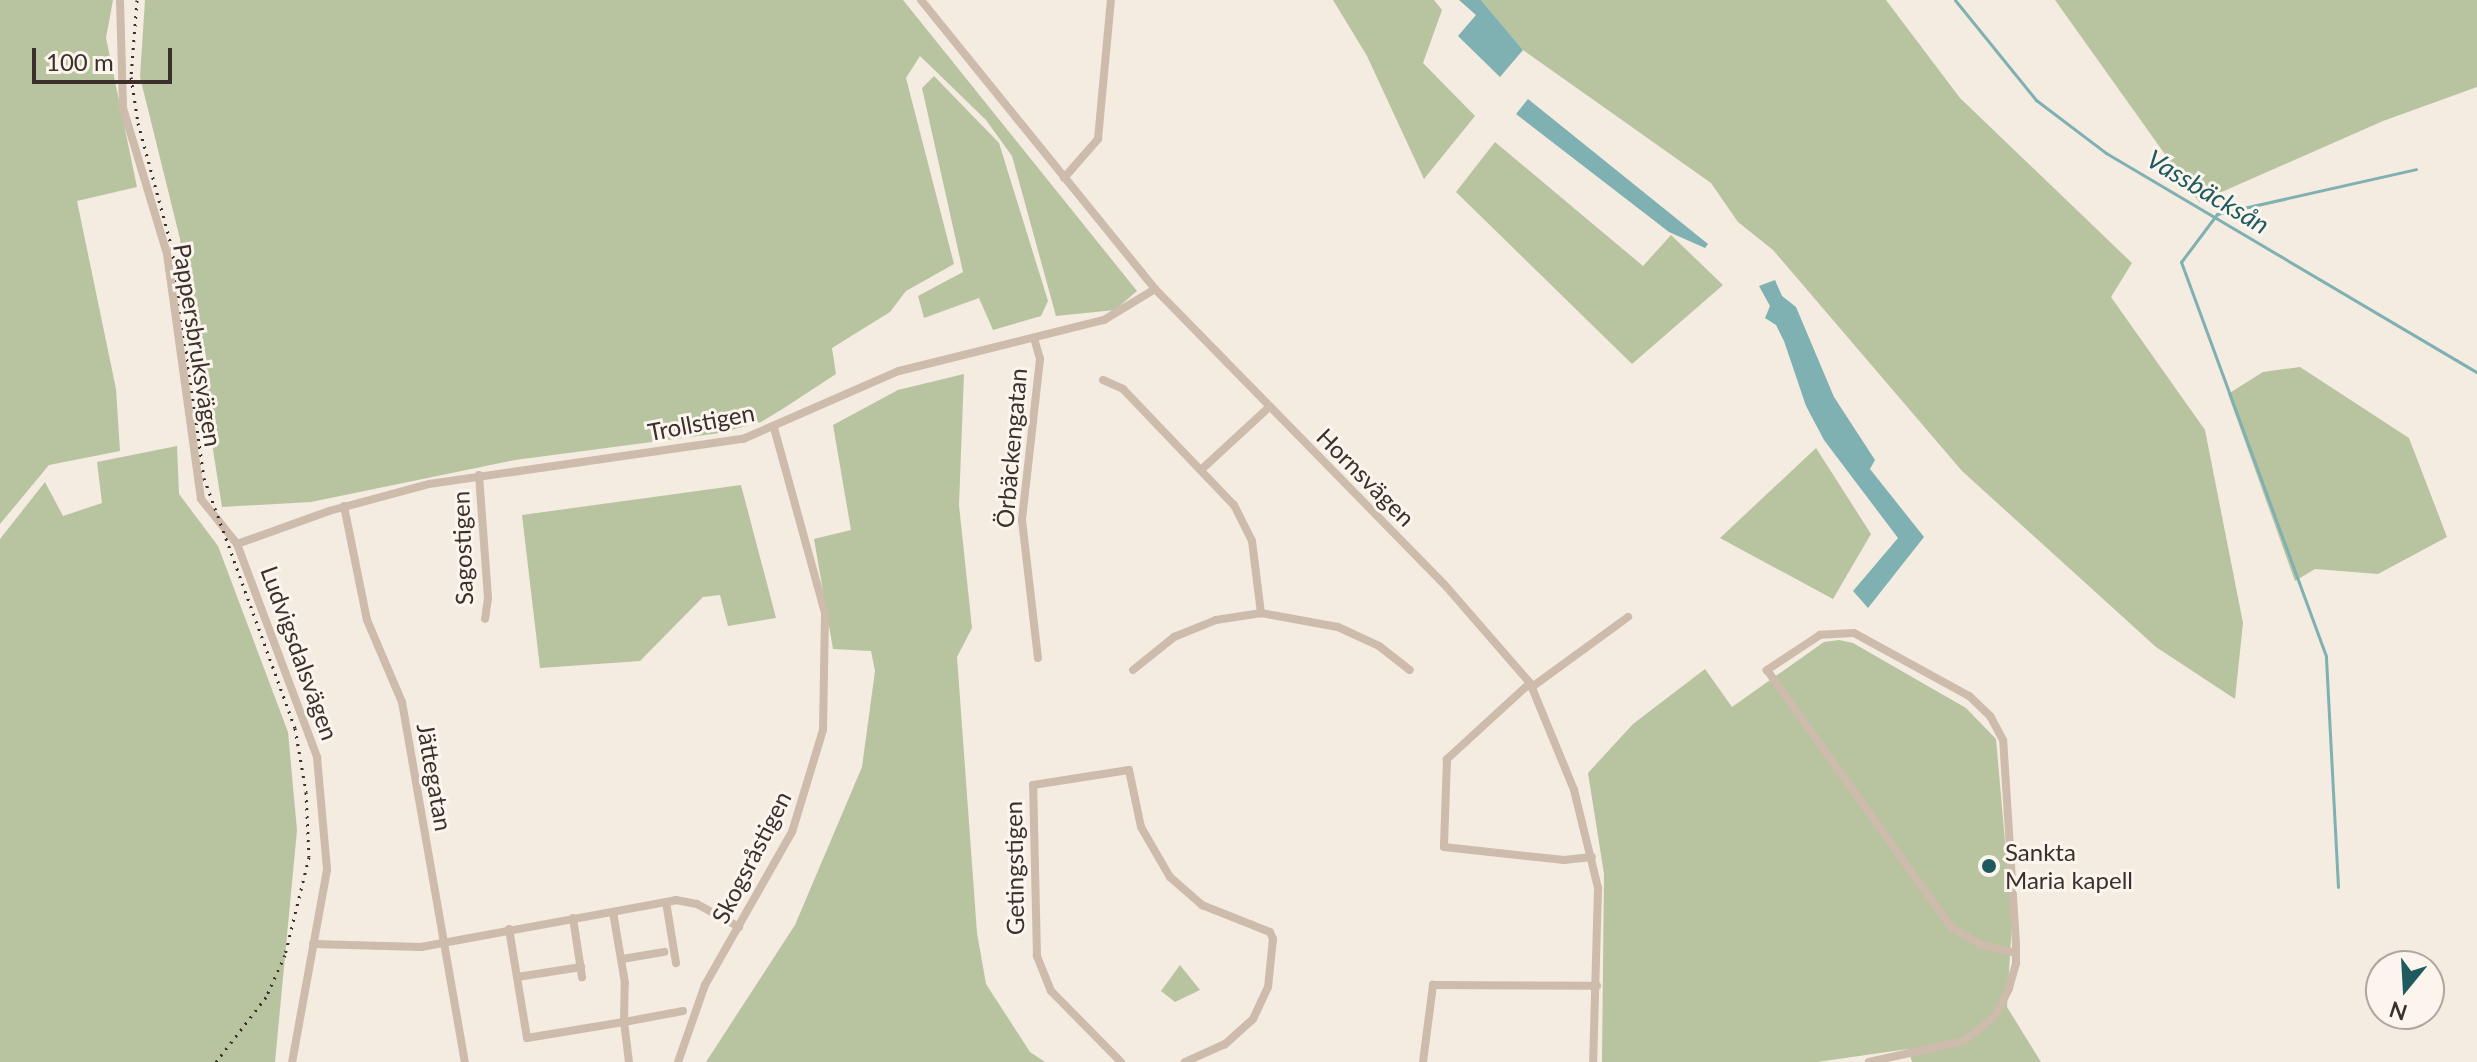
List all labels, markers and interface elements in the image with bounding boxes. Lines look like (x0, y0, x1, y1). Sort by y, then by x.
scale bar (36, 32, 176, 82)
text: 100 m (46, 47, 114, 76)
water label: Vassbäcksån (2141, 143, 2275, 241)
street label: Pappersbruksvägen (168, 242, 228, 448)
street label: Örbäckengatan (990, 367, 1032, 529)
street label: Trollstigen (645, 398, 757, 446)
street label: Hornsvägen (1311, 422, 1421, 532)
street label: Sagostigen (446, 490, 478, 606)
street label: Ludvigsdalsvägen (255, 562, 345, 744)
street label: Jättegatan (411, 721, 459, 833)
street label: Skogsråstigen (705, 786, 797, 928)
street label: Getingstigen (998, 801, 1030, 935)
place label: Sankta Maria kapell (2005, 838, 2133, 894)
marker: Sankta Maria kapell (1980, 857, 1998, 875)
north arrow (2365, 950, 2445, 1030)
text: N (2386, 996, 2410, 1027)

